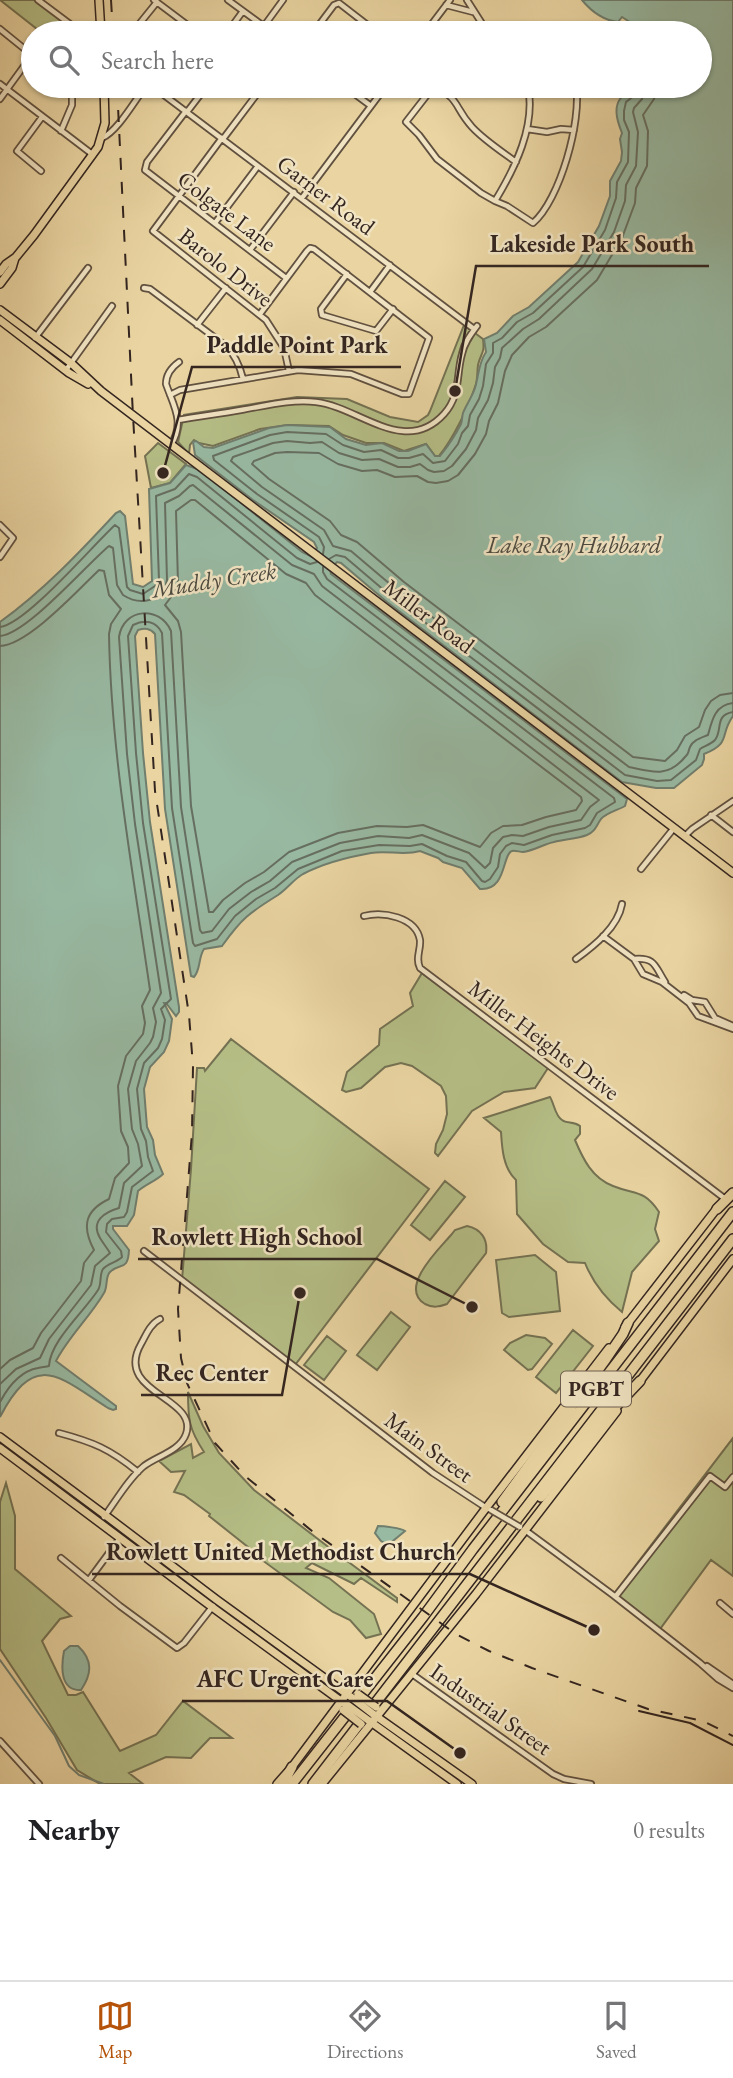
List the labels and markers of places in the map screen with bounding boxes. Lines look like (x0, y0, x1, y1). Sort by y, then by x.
callout: Lakeside Park South (476, 221, 709, 266)
callout: Paddle Point Park (192, 322, 401, 367)
callout: Rowlett High School (138, 1214, 377, 1259)
callout: Rec Center (141, 1350, 282, 1395)
callout: Rowlett United Methodist Church (92, 1529, 470, 1574)
callout: AFC Urgent Care (182, 1656, 387, 1701)

